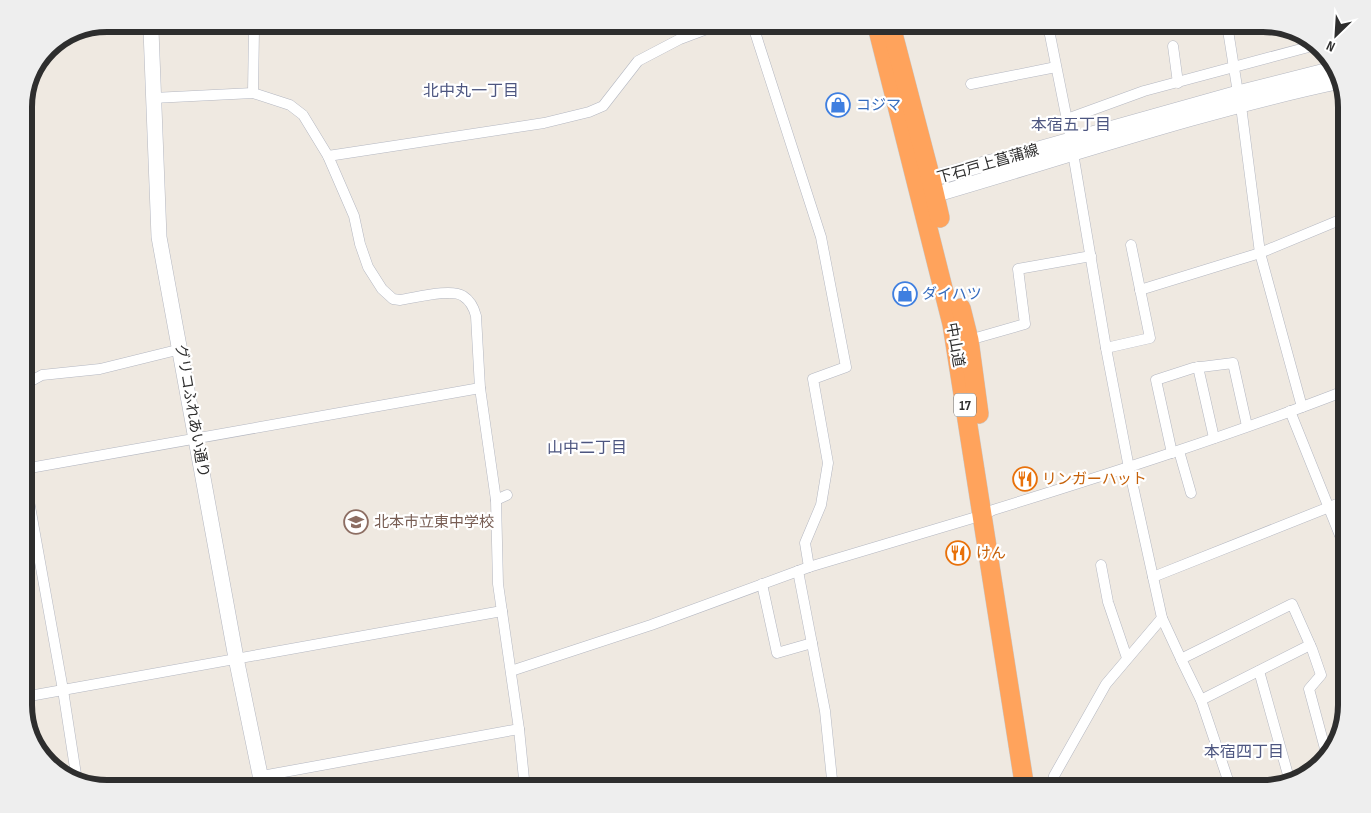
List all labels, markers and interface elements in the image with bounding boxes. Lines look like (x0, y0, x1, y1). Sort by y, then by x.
north arrow (1311, 10, 1361, 60)
text: N (1324, 37, 1338, 56)
district label: 北中丸一丁目 (423, 82, 519, 101)
shop icon: コジマ (825, 92, 851, 118)
place label: コジマ (856, 96, 901, 115)
district label: 本宿五丁目 (1031, 116, 1111, 135)
street label: 下石戸上菖蒲線 (935, 140, 1041, 188)
shop icon: ダイハツ (892, 281, 918, 307)
place label: ダイハツ (922, 285, 982, 304)
street label: 中山道 (942, 321, 968, 369)
street label: グリコふれあい通り (171, 343, 213, 479)
road number: 17 (954, 394, 976, 416)
district label: 山中二丁目 (547, 439, 627, 458)
restaurant icon: リンガーハット (1012, 466, 1038, 492)
place label: リンガーハット (1042, 470, 1147, 489)
school or university icon: 北本市立東中学校 (343, 509, 369, 535)
place label: 北本市立東中学校 (374, 513, 494, 532)
restaurant icon: けん (945, 540, 971, 566)
place label: けん (976, 544, 1006, 563)
district label: 本宿四丁目 (1204, 743, 1284, 762)

